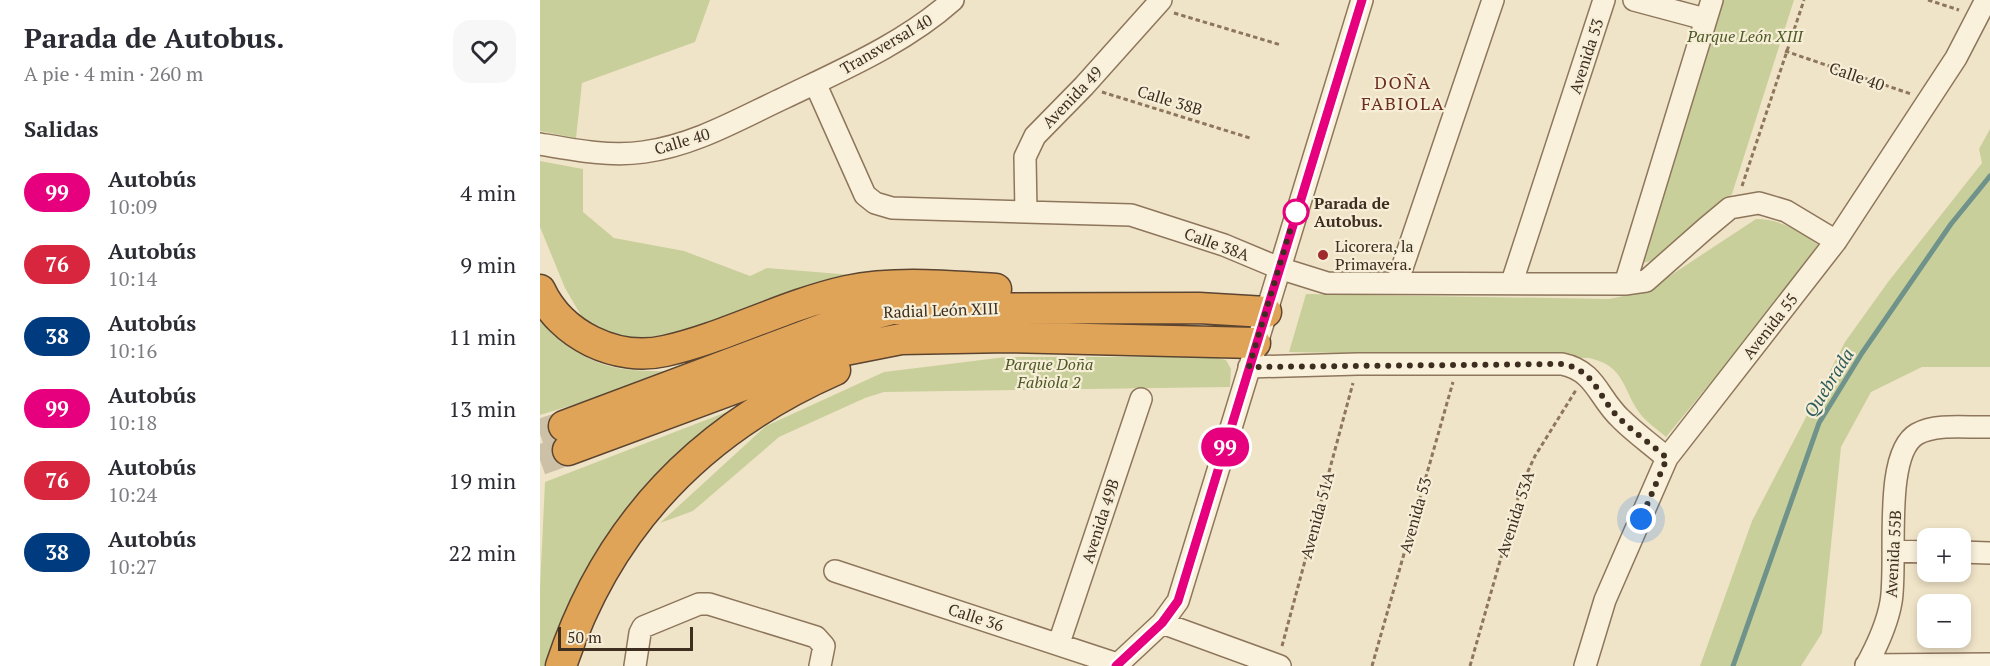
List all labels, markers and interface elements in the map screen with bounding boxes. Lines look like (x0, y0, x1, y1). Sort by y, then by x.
street label: Transversal 40 (836, 9, 936, 79)
street label: Avenida 53 (1564, 16, 1608, 96)
text: Parada de Autobus. (24, 19, 285, 56)
button: heart (453, 20, 516, 83)
park label: Parque León XIII (1686, 25, 1804, 47)
street label: Calle 40 (1826, 56, 1888, 96)
text: A pie · 4 min · 260 m (24, 60, 203, 87)
street label: Avenida 49 (1037, 61, 1107, 133)
district label: DOÑA FABIOLA (1361, 70, 1445, 115)
street label: Calle 38B (1135, 80, 1205, 120)
text: Salidas (24, 114, 99, 143)
street label: Calle 40 (652, 122, 712, 160)
text: Autobús (108, 164, 196, 193)
text: 99 (45, 178, 69, 206)
text: 4 min (460, 178, 516, 207)
place label: Parada de Autobus. (1314, 192, 1390, 232)
text: 10:09 (108, 193, 157, 220)
marker: Parada de Autobus. (1283, 199, 1309, 225)
street label: Calle 38A (1181, 222, 1253, 266)
place label: Licorera, la Primavera. (1335, 235, 1414, 275)
text: Autobús (108, 236, 196, 265)
marker: Licorera, la Primavera. (1316, 248, 1330, 262)
text: 76 (45, 250, 69, 278)
text: 9 min (460, 250, 516, 279)
text: 10:14 (108, 265, 157, 292)
street label: Avenida 55 (1737, 289, 1803, 363)
street label: Radial León XIII (883, 297, 999, 323)
text: Autobús (108, 308, 196, 337)
text: 38 (45, 322, 69, 350)
text: 11 min (449, 322, 516, 351)
text: 10:16 (108, 337, 157, 364)
water label: Quebrada (1798, 343, 1859, 421)
park label: Parque Doña Fabiola 2 (1004, 353, 1093, 393)
text: Autobús (108, 380, 196, 409)
text: 99 (45, 394, 69, 422)
text: 13 min (449, 394, 516, 423)
text: 10:18 (108, 409, 157, 436)
line badge: 99 (1198, 428, 1252, 466)
text: 99 (1213, 433, 1237, 461)
text: Autobús (108, 452, 196, 481)
text: 76 (45, 466, 69, 494)
text: 19 min (449, 466, 516, 495)
street label: Avenida 53A (1491, 468, 1539, 560)
street label: Avenida 51A (1295, 469, 1339, 561)
street label: Avenida 53 (1394, 475, 1436, 555)
street label: Avenida 49B (1076, 476, 1124, 566)
text: 10:24 (108, 481, 157, 508)
your location (1626, 504, 1656, 534)
street label: Avenida 55B (1880, 510, 1906, 598)
text: Autobús (108, 524, 196, 553)
map controls (1917, 528, 1971, 648)
button: + (1917, 528, 1971, 582)
text: 38 (45, 538, 69, 566)
text: 22 min (449, 538, 516, 567)
text: 10:27 (108, 553, 157, 580)
button: − (1917, 594, 1971, 648)
street label: Calle 36 (945, 598, 1007, 636)
scale bar (558, 624, 693, 652)
text: 50 m (567, 626, 602, 648)

